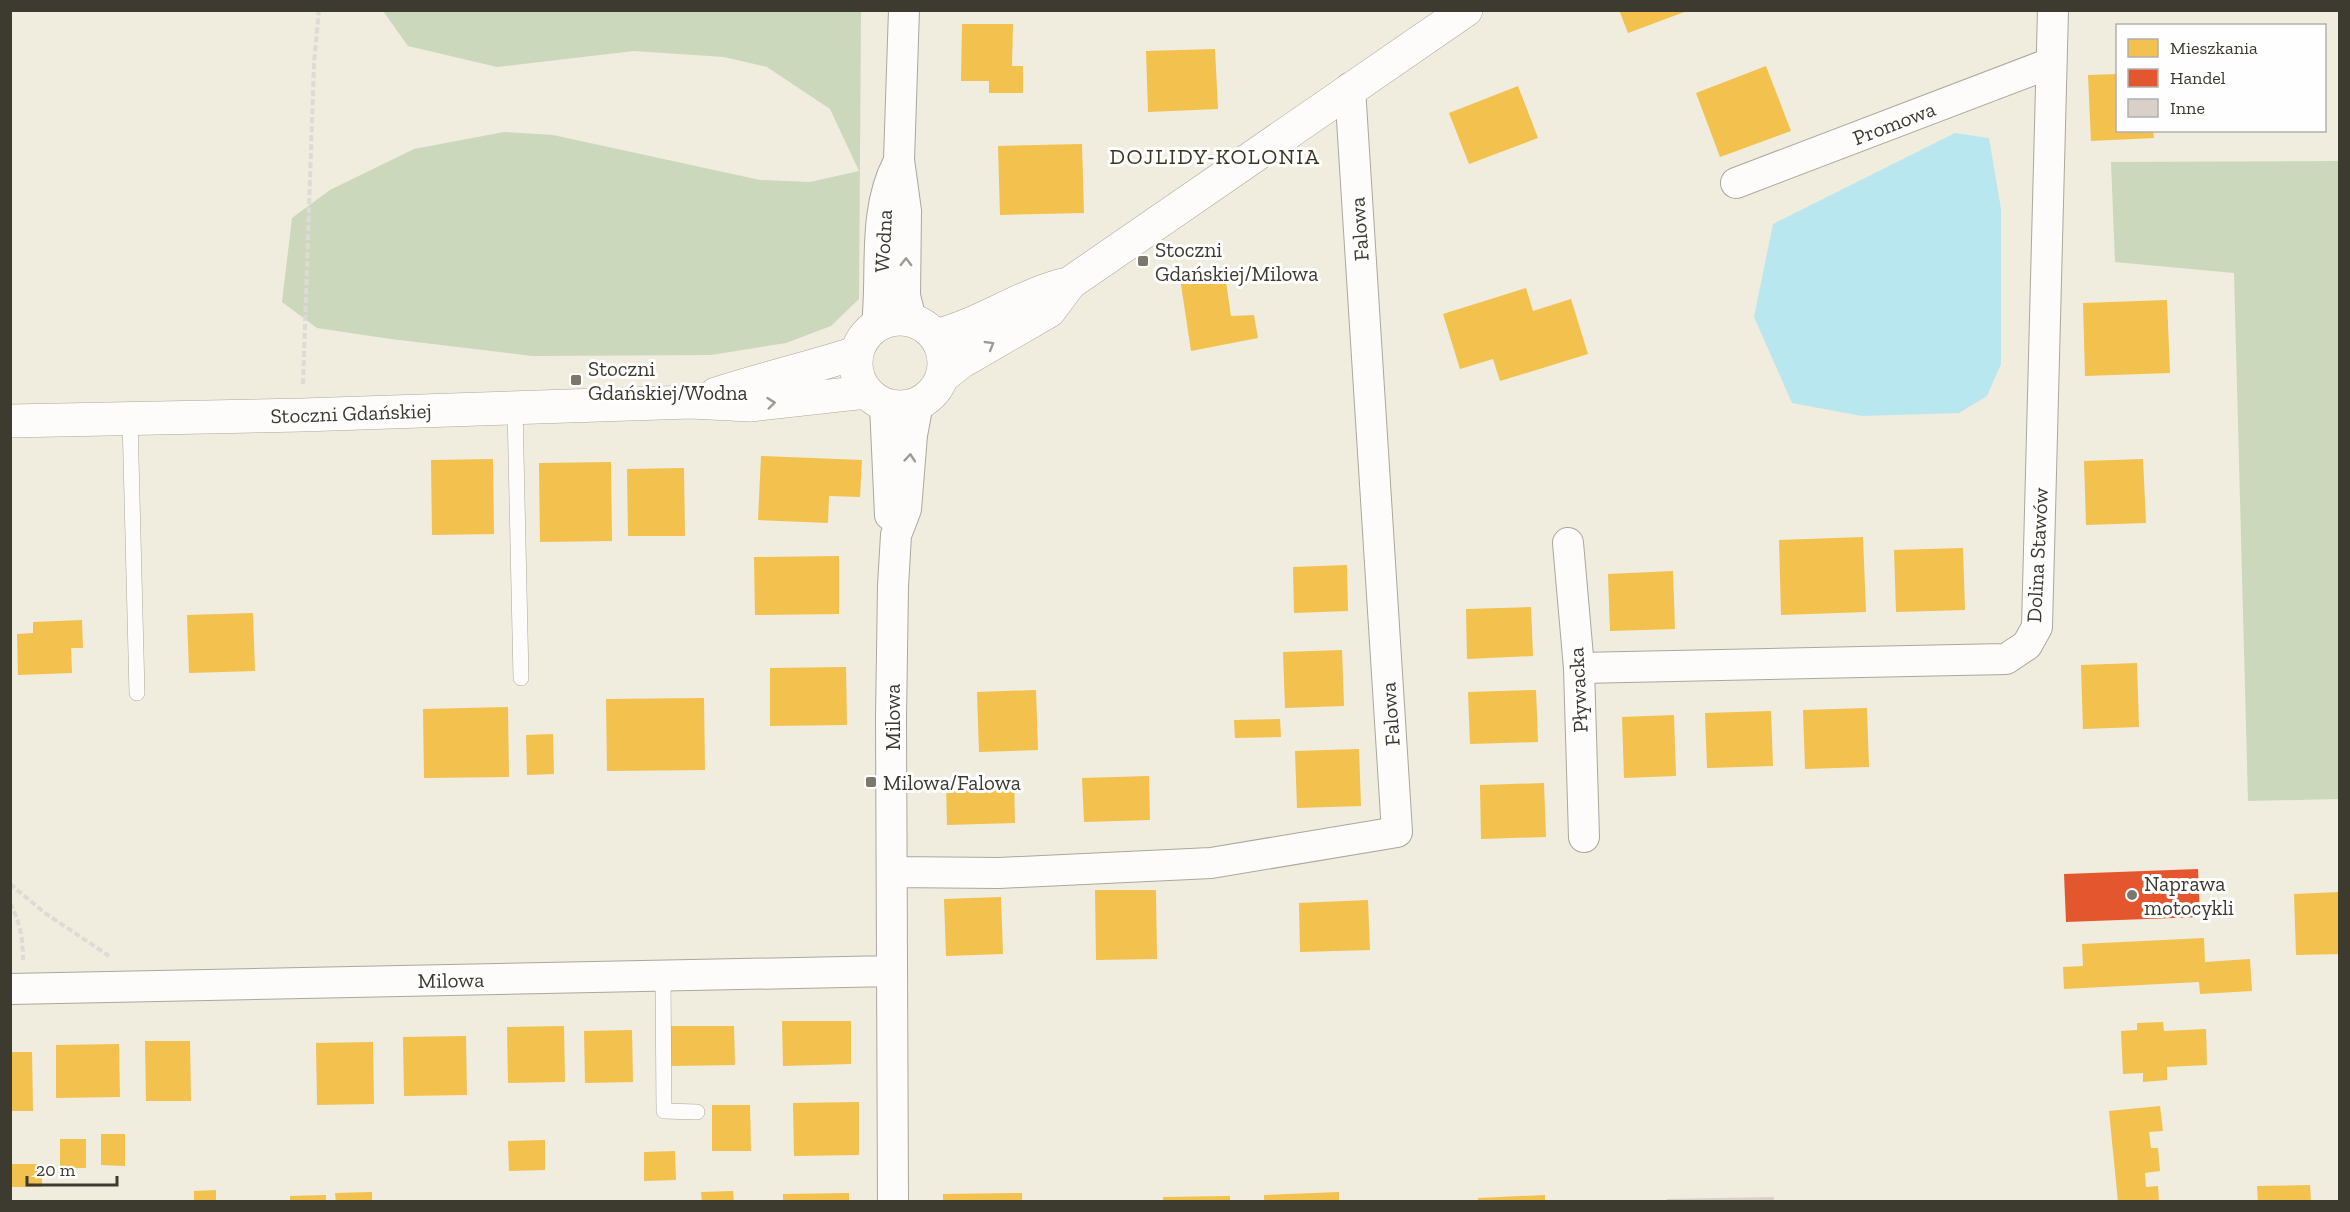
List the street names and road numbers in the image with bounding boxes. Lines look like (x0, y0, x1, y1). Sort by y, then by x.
street label: Promowa (1849, 96, 1939, 150)
street label: Falowa (1344, 196, 1374, 262)
street label: Wodna (869, 209, 897, 273)
street label: Stoczni Gdańskiej (270, 398, 432, 429)
street label: Dolina Stawów (2021, 487, 2053, 623)
street label: Pływacka (1563, 647, 1593, 733)
street label: Falowa (1375, 681, 1405, 747)
street label: Milowa (880, 684, 905, 750)
street label: Milowa (417, 967, 485, 993)

